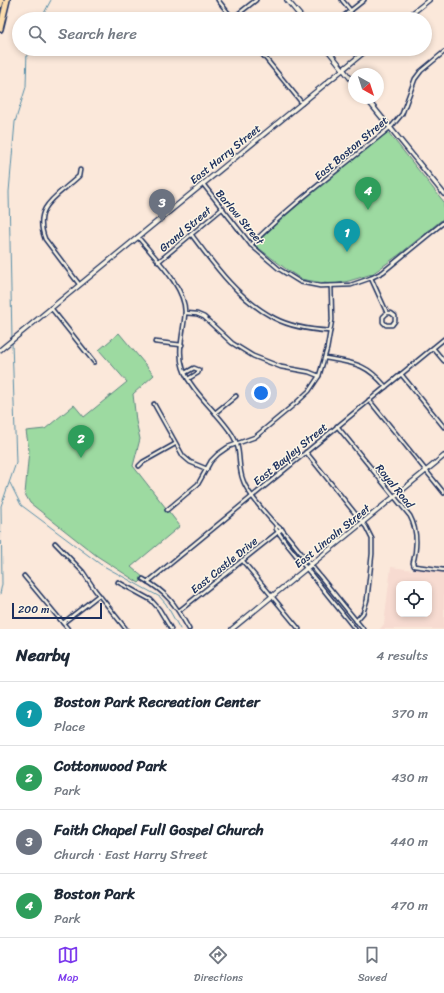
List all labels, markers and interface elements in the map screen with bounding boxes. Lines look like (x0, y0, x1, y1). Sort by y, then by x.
search box (12, 12, 432, 56)
text: Search here (58, 21, 137, 47)
icon: search (26, 23, 48, 45)
north arrow (348, 68, 384, 104)
street label: East Boston Street (310, 111, 393, 185)
street label: East Harry Street (185, 119, 265, 189)
pin: 4 (355, 177, 381, 210)
street label: Barlow Street (211, 185, 269, 250)
pin: 3 (149, 189, 175, 222)
street label: Grand Street (155, 201, 216, 257)
pin: 1 (334, 219, 360, 252)
your location (251, 383, 271, 403)
street label: East Bayley Street (249, 418, 332, 491)
pin: 2 (68, 425, 94, 458)
street label: Royal Road (371, 460, 419, 514)
street label: East Lincoln Street (290, 499, 375, 573)
street label: East Castle Drive (186, 532, 263, 599)
map controls (396, 581, 432, 617)
button: locate (396, 581, 432, 617)
text: 200 m (18, 600, 50, 619)
scale bar (12, 601, 102, 620)
text: Nearby (16, 640, 70, 670)
text: 4 results (376, 644, 428, 667)
text: Boston Park Recreation Center (54, 689, 260, 715)
text: 1 (26, 702, 32, 725)
text: 370 m (392, 702, 428, 725)
text: Place (54, 715, 85, 738)
text: Cottonwood Park (54, 753, 167, 779)
text: 2 (25, 766, 33, 789)
text: 430 m (391, 766, 428, 789)
text: Park (54, 779, 81, 802)
text: Faith Chapel Full Gospel Church (54, 817, 264, 843)
text: 3 (25, 830, 33, 853)
text: 440 m (390, 830, 428, 853)
text: Church · East Harry Street (54, 843, 208, 866)
text: Boston Park (54, 881, 135, 907)
text: 4 (25, 894, 33, 917)
text: 470 m (391, 894, 428, 917)
text: Park (54, 907, 81, 930)
tab: Map (57, 944, 79, 987)
tab: Directions (194, 944, 243, 987)
tab: Saved (358, 944, 387, 987)

